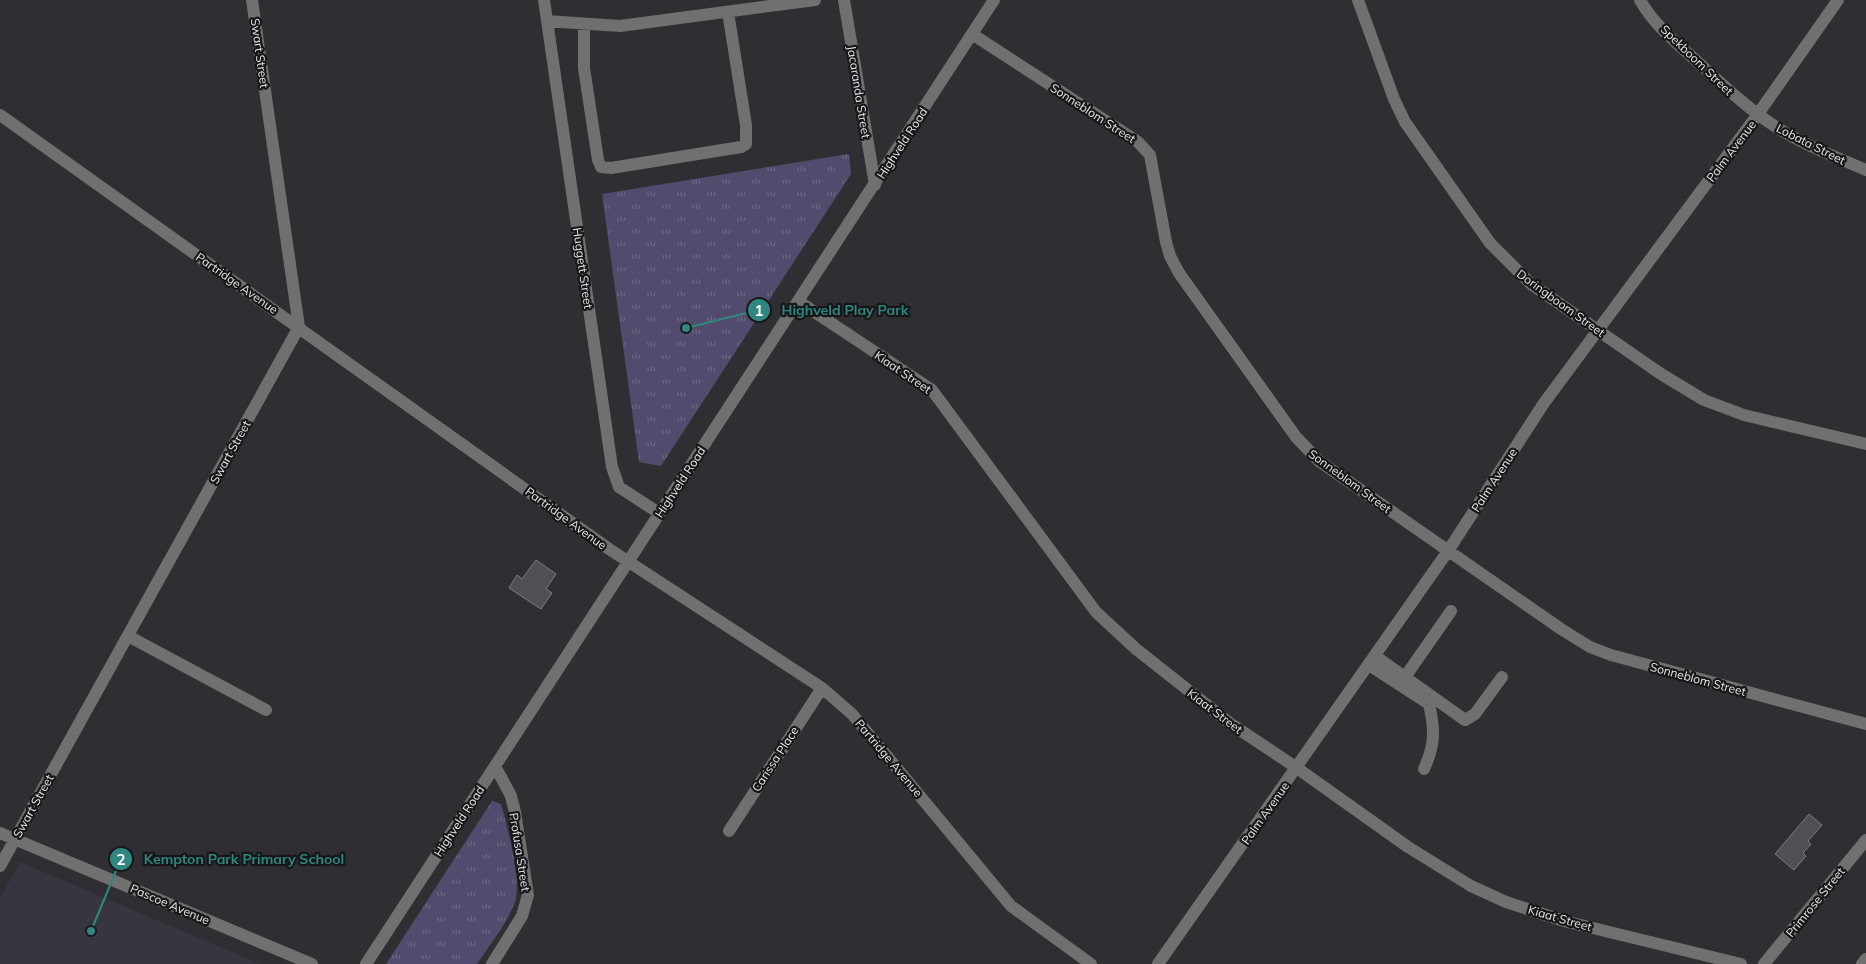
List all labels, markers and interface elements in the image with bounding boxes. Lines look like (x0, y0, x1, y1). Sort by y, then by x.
street label: Swart Street (248, 17, 272, 89)
street label: Spekboom Street (1658, 22, 1736, 98)
street label: Jacaranda Street (844, 45, 874, 139)
street label: Sonneblom Street (1048, 80, 1138, 146)
street label: Highveld Road (873, 105, 931, 181)
street label: Palm Avenue (1703, 117, 1759, 185)
street label: Lobata Street (1774, 120, 1848, 168)
street label: Huggett Street (570, 227, 596, 309)
street label: Partridge Avenue (193, 249, 281, 317)
street label: Doringboom Street (1514, 266, 1608, 340)
callout: Highveld Play Park (747, 296, 918, 325)
text: 1 (754, 301, 764, 320)
text: Highveld Play Park (782, 301, 909, 319)
street label: Kiaat Street (872, 347, 934, 397)
street label: Swart Street (206, 418, 254, 486)
street label: Highveld Road (651, 444, 709, 520)
street label: Palm Avenue (1468, 445, 1520, 515)
street label: Sonneblom Street (1306, 446, 1394, 516)
street label: Partridge Avenue (522, 484, 610, 552)
street label: Sonneblom Street (1648, 659, 1748, 699)
street label: Kiaat Street (1184, 685, 1246, 737)
street label: Partridge Avenue (852, 716, 926, 800)
street label: Carissa Place (748, 724, 802, 794)
street label: Swart Street (9, 772, 57, 840)
street label: Palm Avenue (1238, 779, 1292, 847)
street label: Highveld Road (430, 783, 488, 859)
street label: Profusa Street (506, 812, 534, 892)
callout: Kempton Park Primary School (108, 845, 354, 874)
text: 2 (116, 850, 126, 869)
text: Kempton Park Primary School (144, 850, 344, 868)
street label: Primrose Street (1782, 864, 1848, 940)
street label: Pascoe Avenue (128, 881, 212, 927)
street label: Kiaat Street (1527, 902, 1593, 934)

